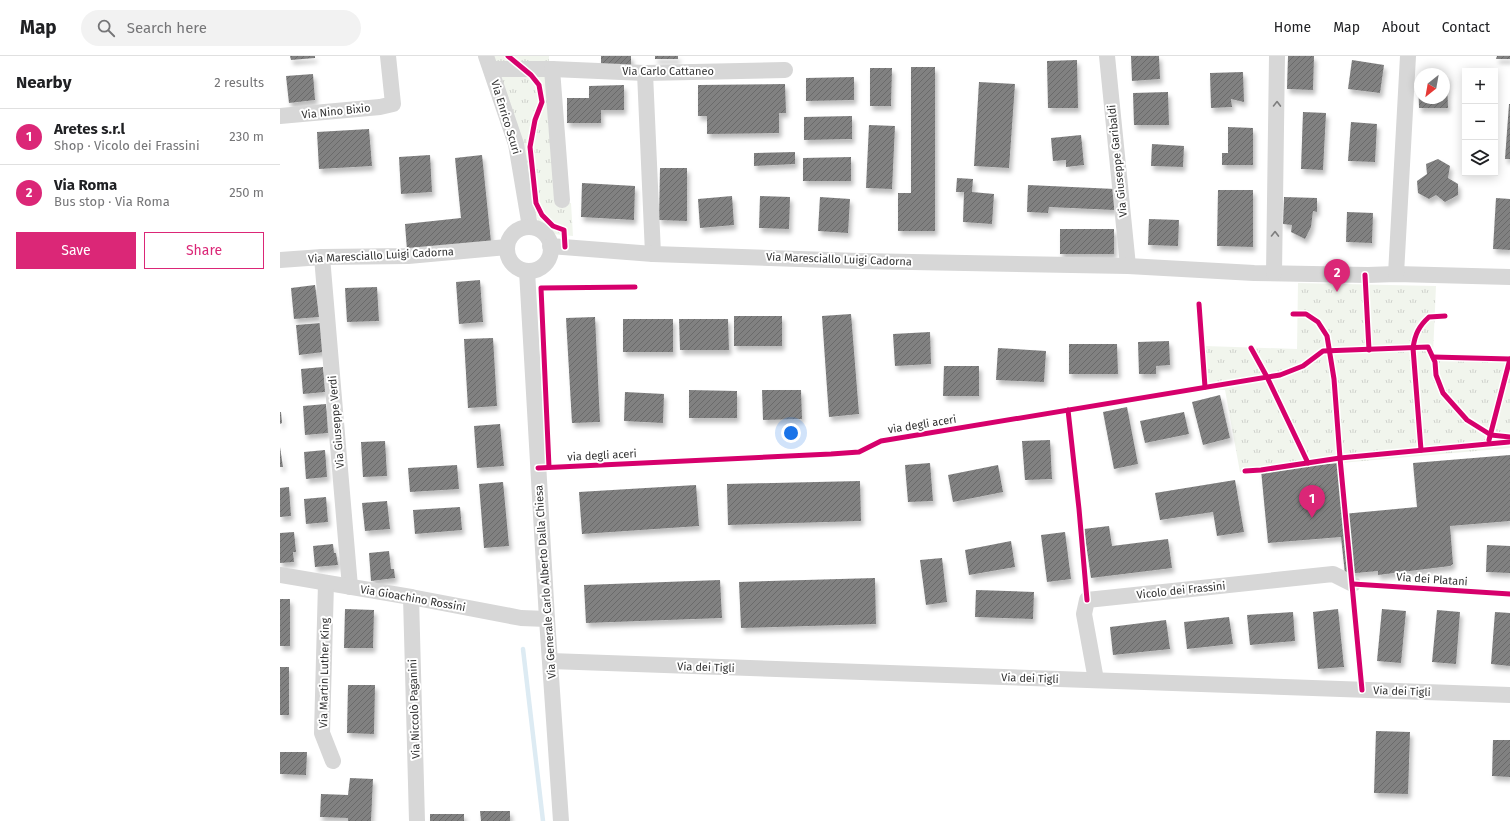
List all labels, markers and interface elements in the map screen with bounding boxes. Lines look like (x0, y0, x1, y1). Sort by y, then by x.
search box (81, 10, 361, 46)
text: Map (20, 16, 57, 39)
icon: search (95, 17, 117, 39)
text: Search here (127, 19, 207, 37)
text: Home (1274, 19, 1311, 36)
text: Map (1333, 19, 1360, 36)
text: About (1382, 19, 1420, 36)
text: Contact (1442, 19, 1490, 36)
street label: Via Carlo Cattaneo (622, 65, 714, 78)
north arrow (1414, 68, 1450, 104)
map controls (1462, 68, 1498, 176)
button: + (1462, 68, 1498, 104)
text: Nearby (16, 72, 71, 93)
text: 2 results (214, 75, 264, 90)
street label: Via Enrico Scuri (488, 78, 523, 156)
street label: Via Nino Bixio (301, 101, 371, 122)
one-way arrow (1273, 101, 1281, 107)
street label: Via Giuseppe Garibaldi (1105, 104, 1130, 218)
button: − (1462, 104, 1498, 140)
text: Aretes s.r.l (54, 120, 125, 138)
text: 1 (26, 129, 32, 144)
text: 230 m (229, 129, 264, 144)
text: Shop · Vicolo dei Frassini (54, 138, 200, 153)
button: layers (1462, 140, 1498, 176)
text: Via Roma (54, 176, 117, 194)
text: 2 (26, 185, 32, 200)
text: 250 m (229, 185, 264, 200)
text: Bus stop · Via Roma (54, 194, 170, 209)
one-way arrow (1271, 231, 1279, 237)
button: Save (16, 232, 136, 269)
button: Share (144, 232, 264, 269)
street label: Via Maresciallo Luigi Cadorna (308, 245, 454, 266)
street label: Via Maresciallo Luigi Cadorna (766, 250, 912, 269)
pin: 2 (1324, 259, 1350, 292)
street label: Via Giuseppe Verdi (326, 375, 347, 469)
street label: via degli aceri (887, 413, 957, 436)
your location (781, 423, 801, 443)
street label: via degli aceri (567, 447, 637, 464)
street label: Via Generale Carlo Alberto Dalla Chiesa (532, 485, 559, 679)
pin: 1 (1299, 485, 1325, 518)
street label: Via dei Platani (1396, 571, 1468, 588)
street label: Vicolo dei Frassini (1136, 579, 1226, 602)
street label: Via Gioachino Rossini (359, 583, 467, 614)
street label: Via Martin Luther King (317, 617, 332, 728)
street label: Via Niccolò Paganini (406, 659, 423, 759)
street label: Via dei Tigli (677, 660, 735, 675)
street label: Via dei Tigli (1001, 671, 1059, 686)
street label: Via dei Tigli (1373, 684, 1431, 699)

